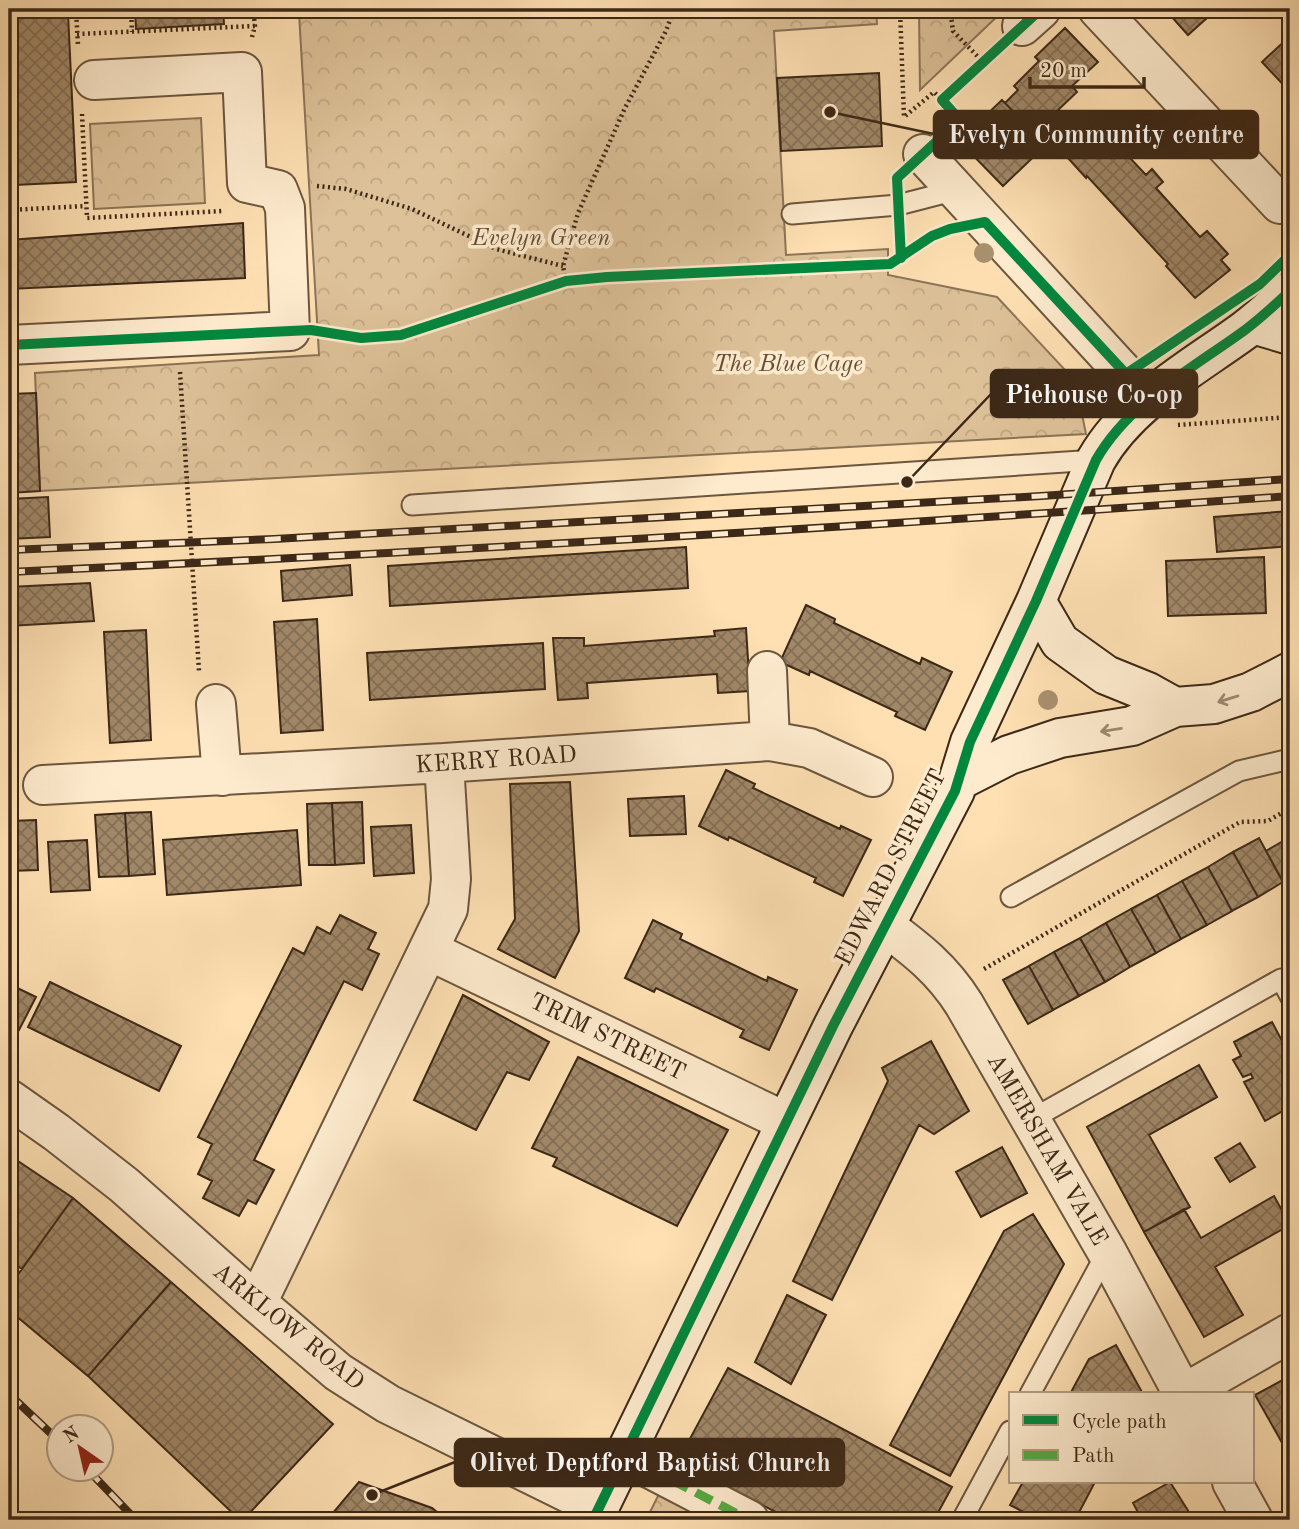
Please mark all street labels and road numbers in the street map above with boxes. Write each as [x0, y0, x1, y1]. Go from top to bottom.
street label: KERRY ROAD [415, 743, 578, 779]
street label: EDWARD STREET [832, 766, 952, 970]
street label: TRIM STREET [525, 990, 689, 1086]
street label: AMERSHAM VALE [982, 1050, 1111, 1250]
street label: ARKLOW ROAD [208, 1260, 368, 1396]

